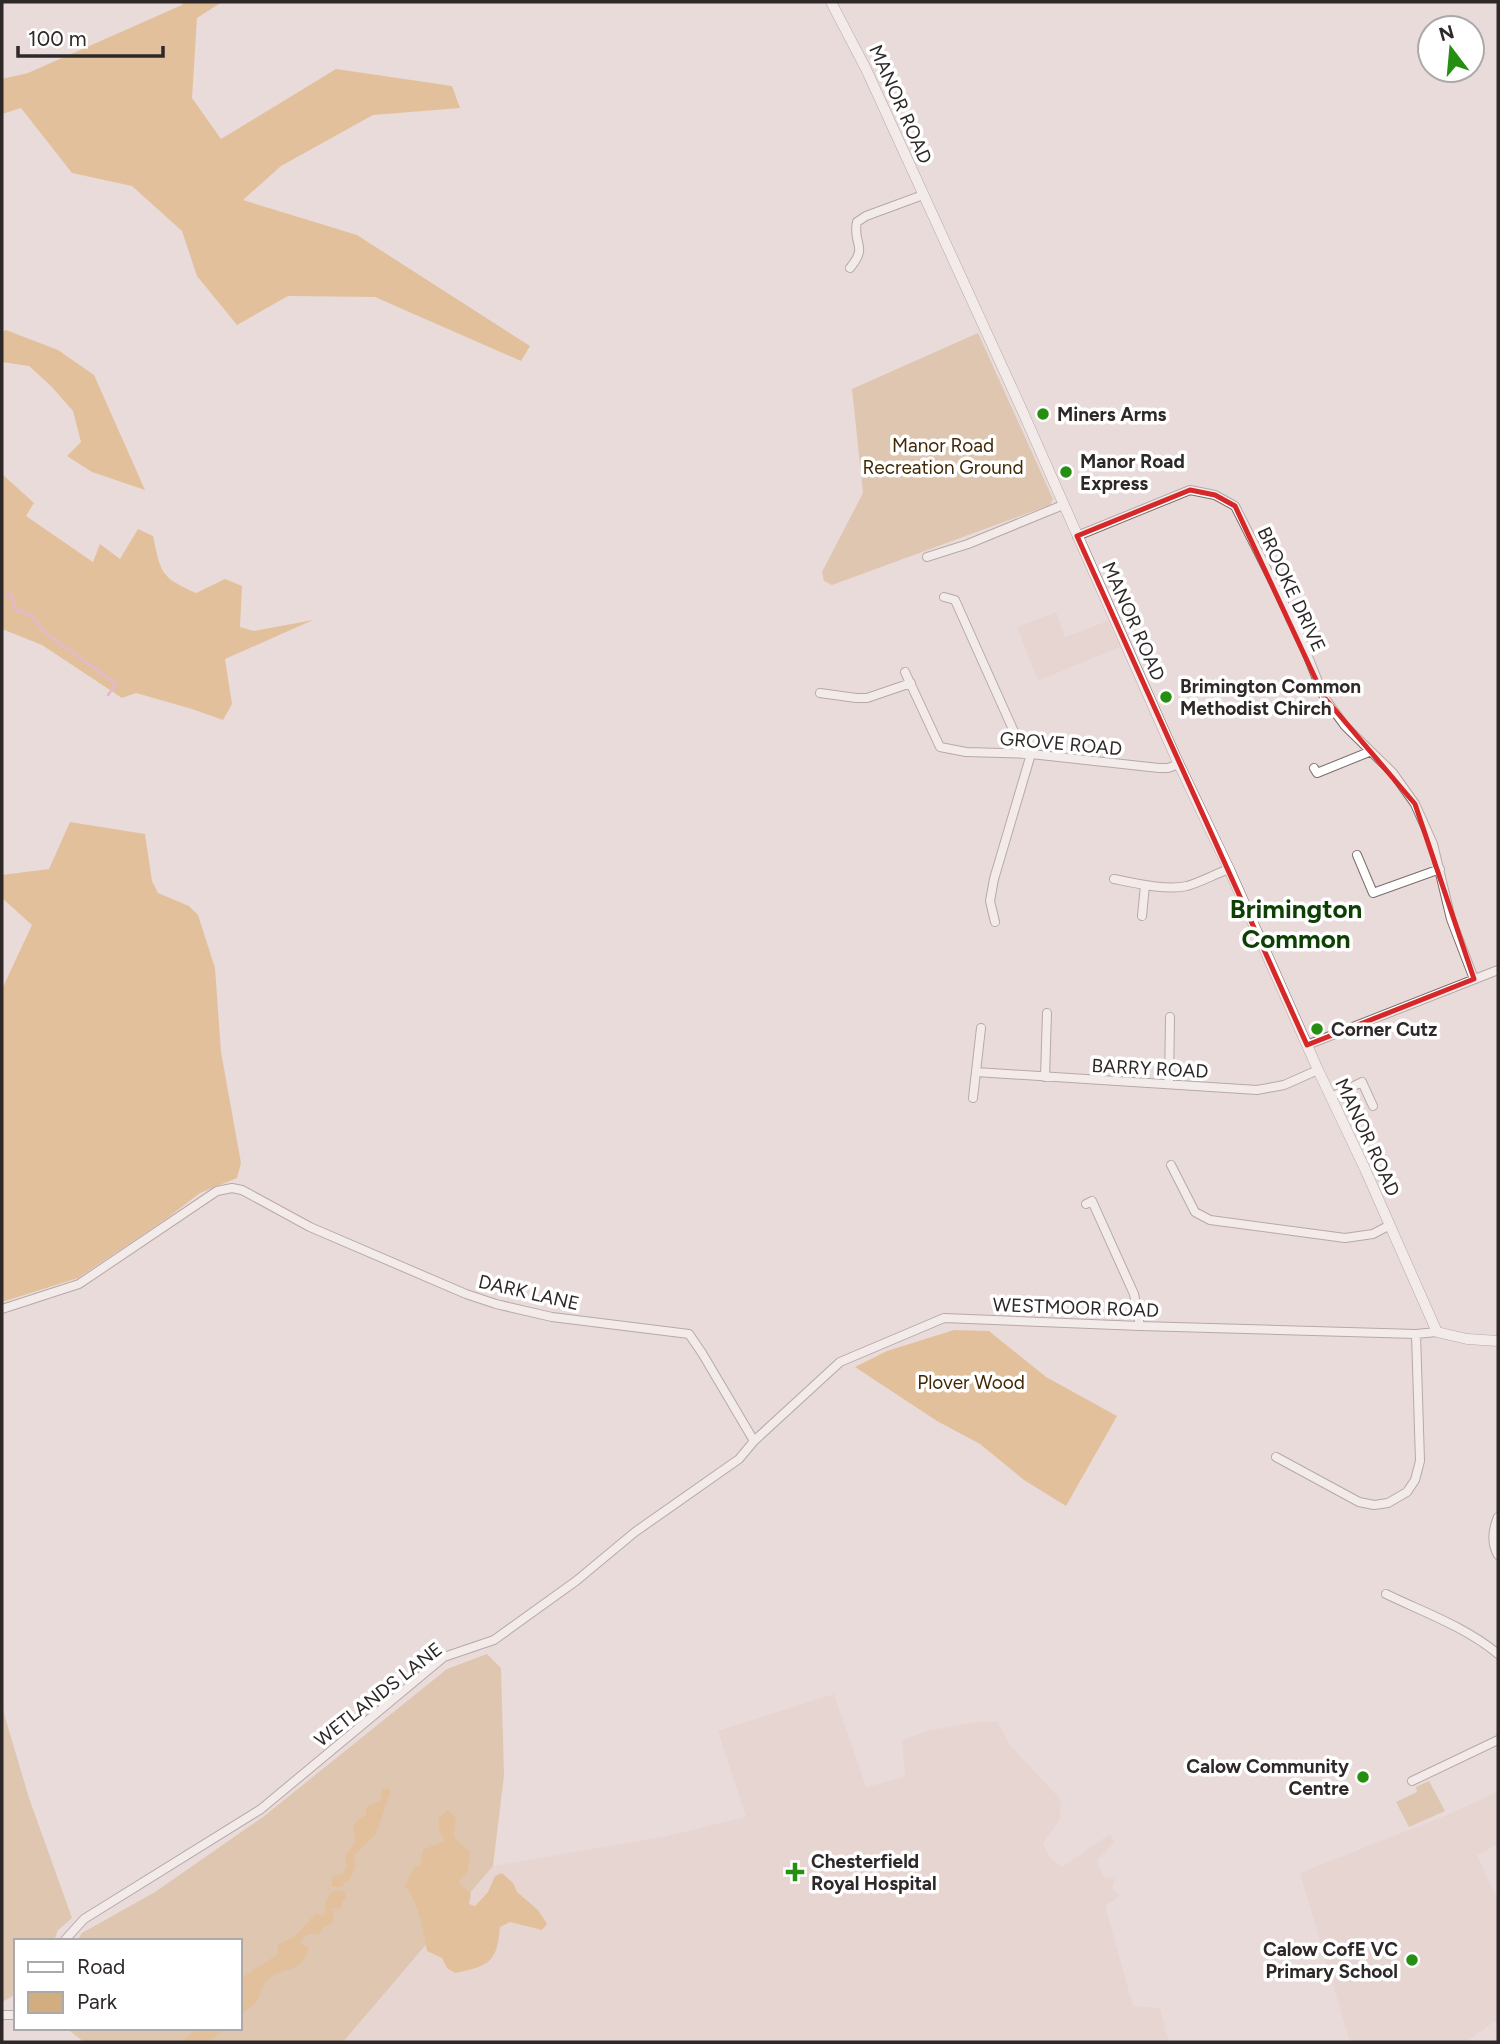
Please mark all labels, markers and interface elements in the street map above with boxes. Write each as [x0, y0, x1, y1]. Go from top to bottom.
scale bar [18, 14, 163, 58]
north arrow [1416, 14, 1486, 84]
text: N [1436, 20, 1457, 46]
text: 100 m [28, 26, 87, 51]
street label: MANOR ROAD [864, 41, 937, 167]
place label: Miners Arms [1057, 403, 1166, 426]
marker: Miners Arms [1035, 406, 1051, 422]
park label: Manor Road Recreation Ground [862, 434, 1024, 479]
place label: Manor Road Express [1080, 450, 1185, 495]
marker: Manor Road Express [1058, 464, 1074, 480]
street label: BROOKE DRIVE [1253, 523, 1331, 655]
street label: MANOR ROAD [1097, 558, 1170, 684]
place label: Brimington Common Methodist Chirch [1180, 675, 1361, 720]
marker: Brimington Common Methodist Chirch [1158, 689, 1174, 705]
street label: GROVE ROAD [999, 727, 1123, 760]
district label: Brimington Common [1230, 893, 1362, 955]
place label: Corner Cutz [1331, 1018, 1437, 1041]
marker: Corner Cutz [1309, 1021, 1325, 1037]
street label: BARRY ROAD [1091, 1054, 1209, 1083]
street label: MANOR ROAD [1330, 1075, 1405, 1200]
street label: DARK LANE [476, 1270, 582, 1315]
street label: WESTMOOR ROAD [992, 1293, 1160, 1322]
park label: Plover Wood [917, 1371, 1025, 1394]
street label: WETLANDS LANE [310, 1637, 447, 1751]
place label: Calow Community Centre [1186, 1755, 1349, 1800]
marker: Calow Community Centre [1355, 1769, 1371, 1785]
place label: Chesterfield Royal Hospital [811, 1850, 937, 1895]
marker: Chesterfield Royal Hospital [785, 1862, 805, 1882]
place label: Calow CofE VC Primary School [1263, 1938, 1398, 1983]
legend [14, 1939, 242, 2030]
marker: Calow CofE VC Primary School [1404, 1952, 1420, 1968]
text: Road [77, 1954, 125, 1979]
text: Park [77, 1989, 118, 2014]

